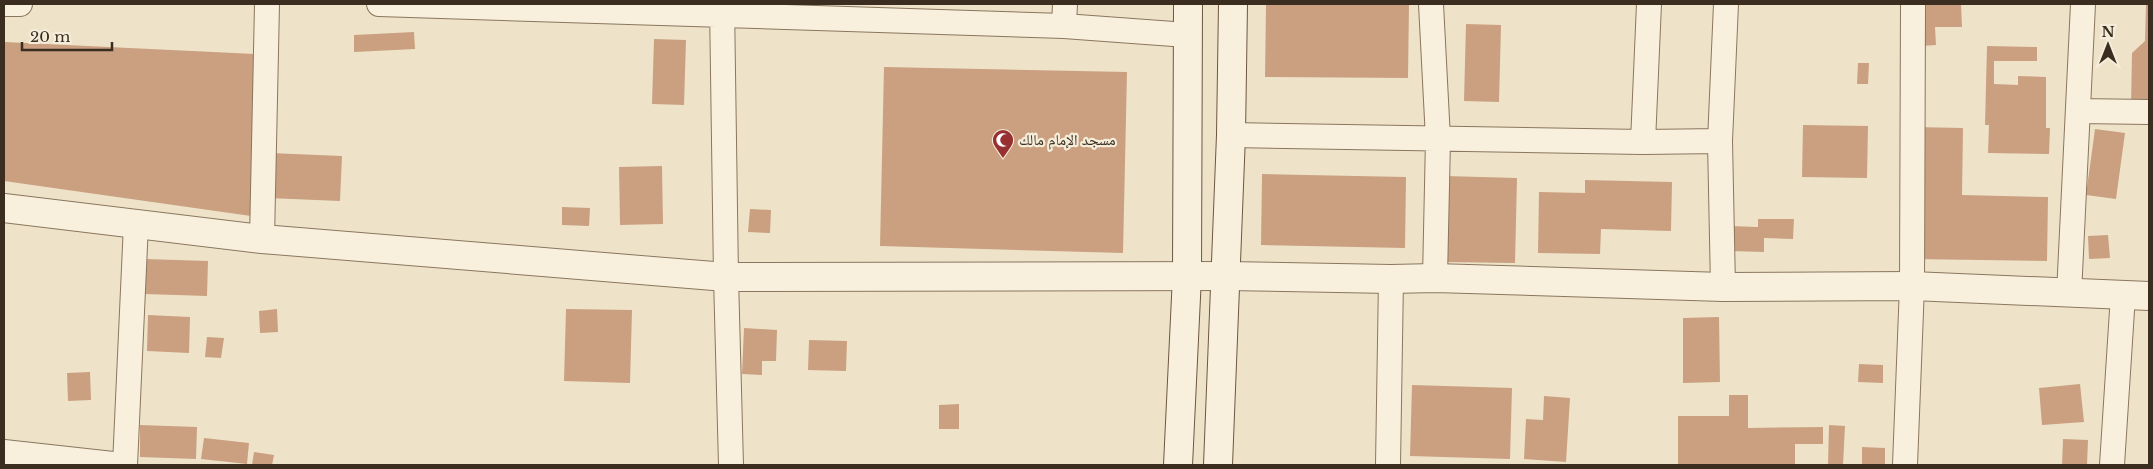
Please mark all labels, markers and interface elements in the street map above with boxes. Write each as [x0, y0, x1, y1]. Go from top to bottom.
scale bar [22, 20, 112, 52]
north arrow [2083, 20, 2133, 70]
text: N [2101, 23, 2115, 41]
text: 20 m [30, 27, 70, 46]
mosque icon: مسجد الإمام مالك [991, 128, 1015, 159]
place label: مسجد الإمام مالك [1019, 130, 1116, 150]

